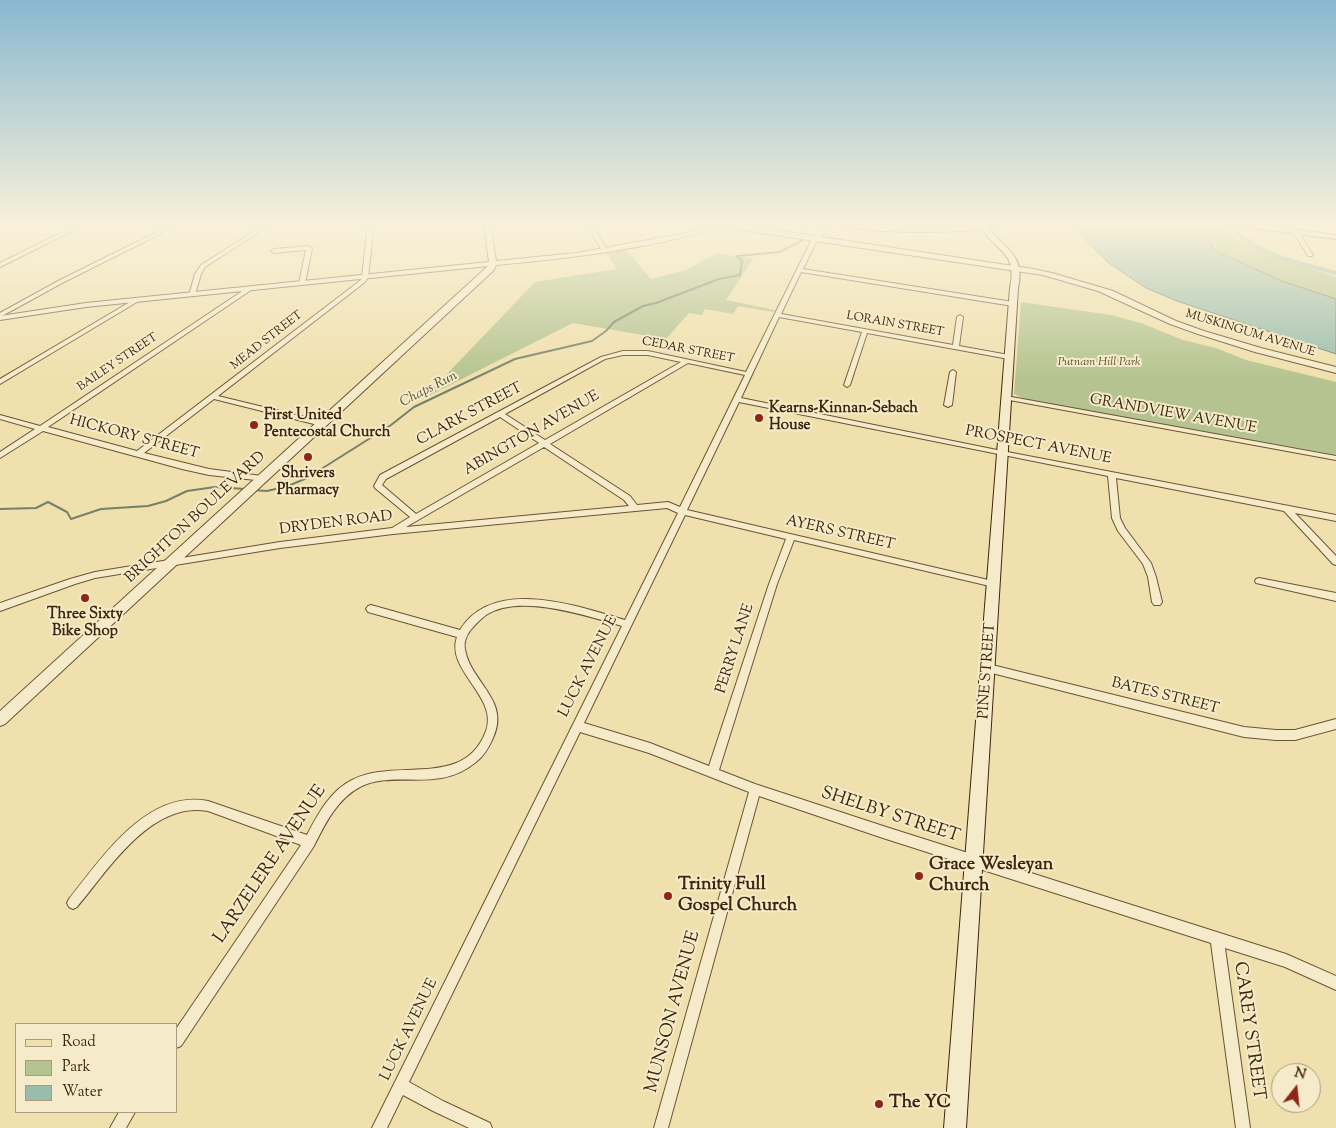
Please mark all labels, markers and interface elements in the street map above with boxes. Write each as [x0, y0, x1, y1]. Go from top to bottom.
street label: MUSKINGUM AVENUE [1183, 307, 1317, 361]
street label: MEAD STREET [228, 308, 306, 374]
street label: LORAIN STREET [845, 309, 945, 341]
street label: BAILEY STREET [75, 331, 161, 395]
street label: CEDAR STREET [641, 335, 735, 367]
park label: Putnam Hill Park [1058, 356, 1140, 370]
water label: Chaps Run [398, 368, 460, 412]
street label: CLARK STREET [414, 380, 526, 450]
street label: ABINGTON AVENUE [461, 388, 603, 480]
street label: GRANDVIEW AVENUE [1088, 391, 1258, 439]
place label: Kearns-Kinnan-Sebach House [769, 400, 918, 435]
place label: First United Pentecostal Church [264, 407, 390, 442]
street label: HICKORY STREET [67, 412, 201, 464]
marker: Kearns-Kinnan-Sebach House [753, 412, 765, 424]
marker: First United Pentecostal Church [248, 419, 260, 431]
street label: PROSPECT AVENUE [963, 423, 1113, 469]
street label: BRIGHTON BOULEVARD [122, 448, 270, 588]
marker: Shrivers Pharmacy [302, 451, 314, 463]
place label: Shrivers Pharmacy [277, 465, 339, 500]
street label: DRYDEN ROAD [278, 508, 394, 540]
street label: AYERS STREET [784, 513, 896, 555]
marker: Three Sixty Bike Shop [79, 592, 91, 604]
street label: PERRY LANE [713, 602, 759, 696]
place label: Three Sixty Bike Shop [47, 606, 123, 641]
street label: LUCK AVENUE [556, 613, 622, 721]
street label: PINE STREET [976, 622, 1000, 720]
street label: BATES STREET [1109, 675, 1221, 719]
street label: LARZELERE AVENUE [210, 782, 332, 948]
street label: SHELBY STREET [818, 783, 962, 849]
place label: Grace Wesleyan Church [929, 855, 1053, 898]
marker: Grace Wesleyan Church [913, 870, 925, 882]
place label: Trinity Full Gospel Church [678, 875, 797, 918]
marker: Trinity Full Gospel Church [662, 890, 674, 902]
street label: MUNSON AVENUE [642, 929, 706, 1095]
street label: CAREY STREET [1228, 960, 1268, 1102]
street label: LUCK AVENUE [377, 976, 443, 1084]
legend [15, 1023, 178, 1113]
text: Road [62, 1032, 96, 1053]
text: Park [62, 1057, 91, 1078]
north arrow [1271, 1063, 1321, 1113]
text: N [1292, 1063, 1308, 1086]
text: Water [62, 1082, 102, 1103]
place label: The YC [889, 1093, 951, 1115]
marker: The YC [873, 1098, 885, 1110]

